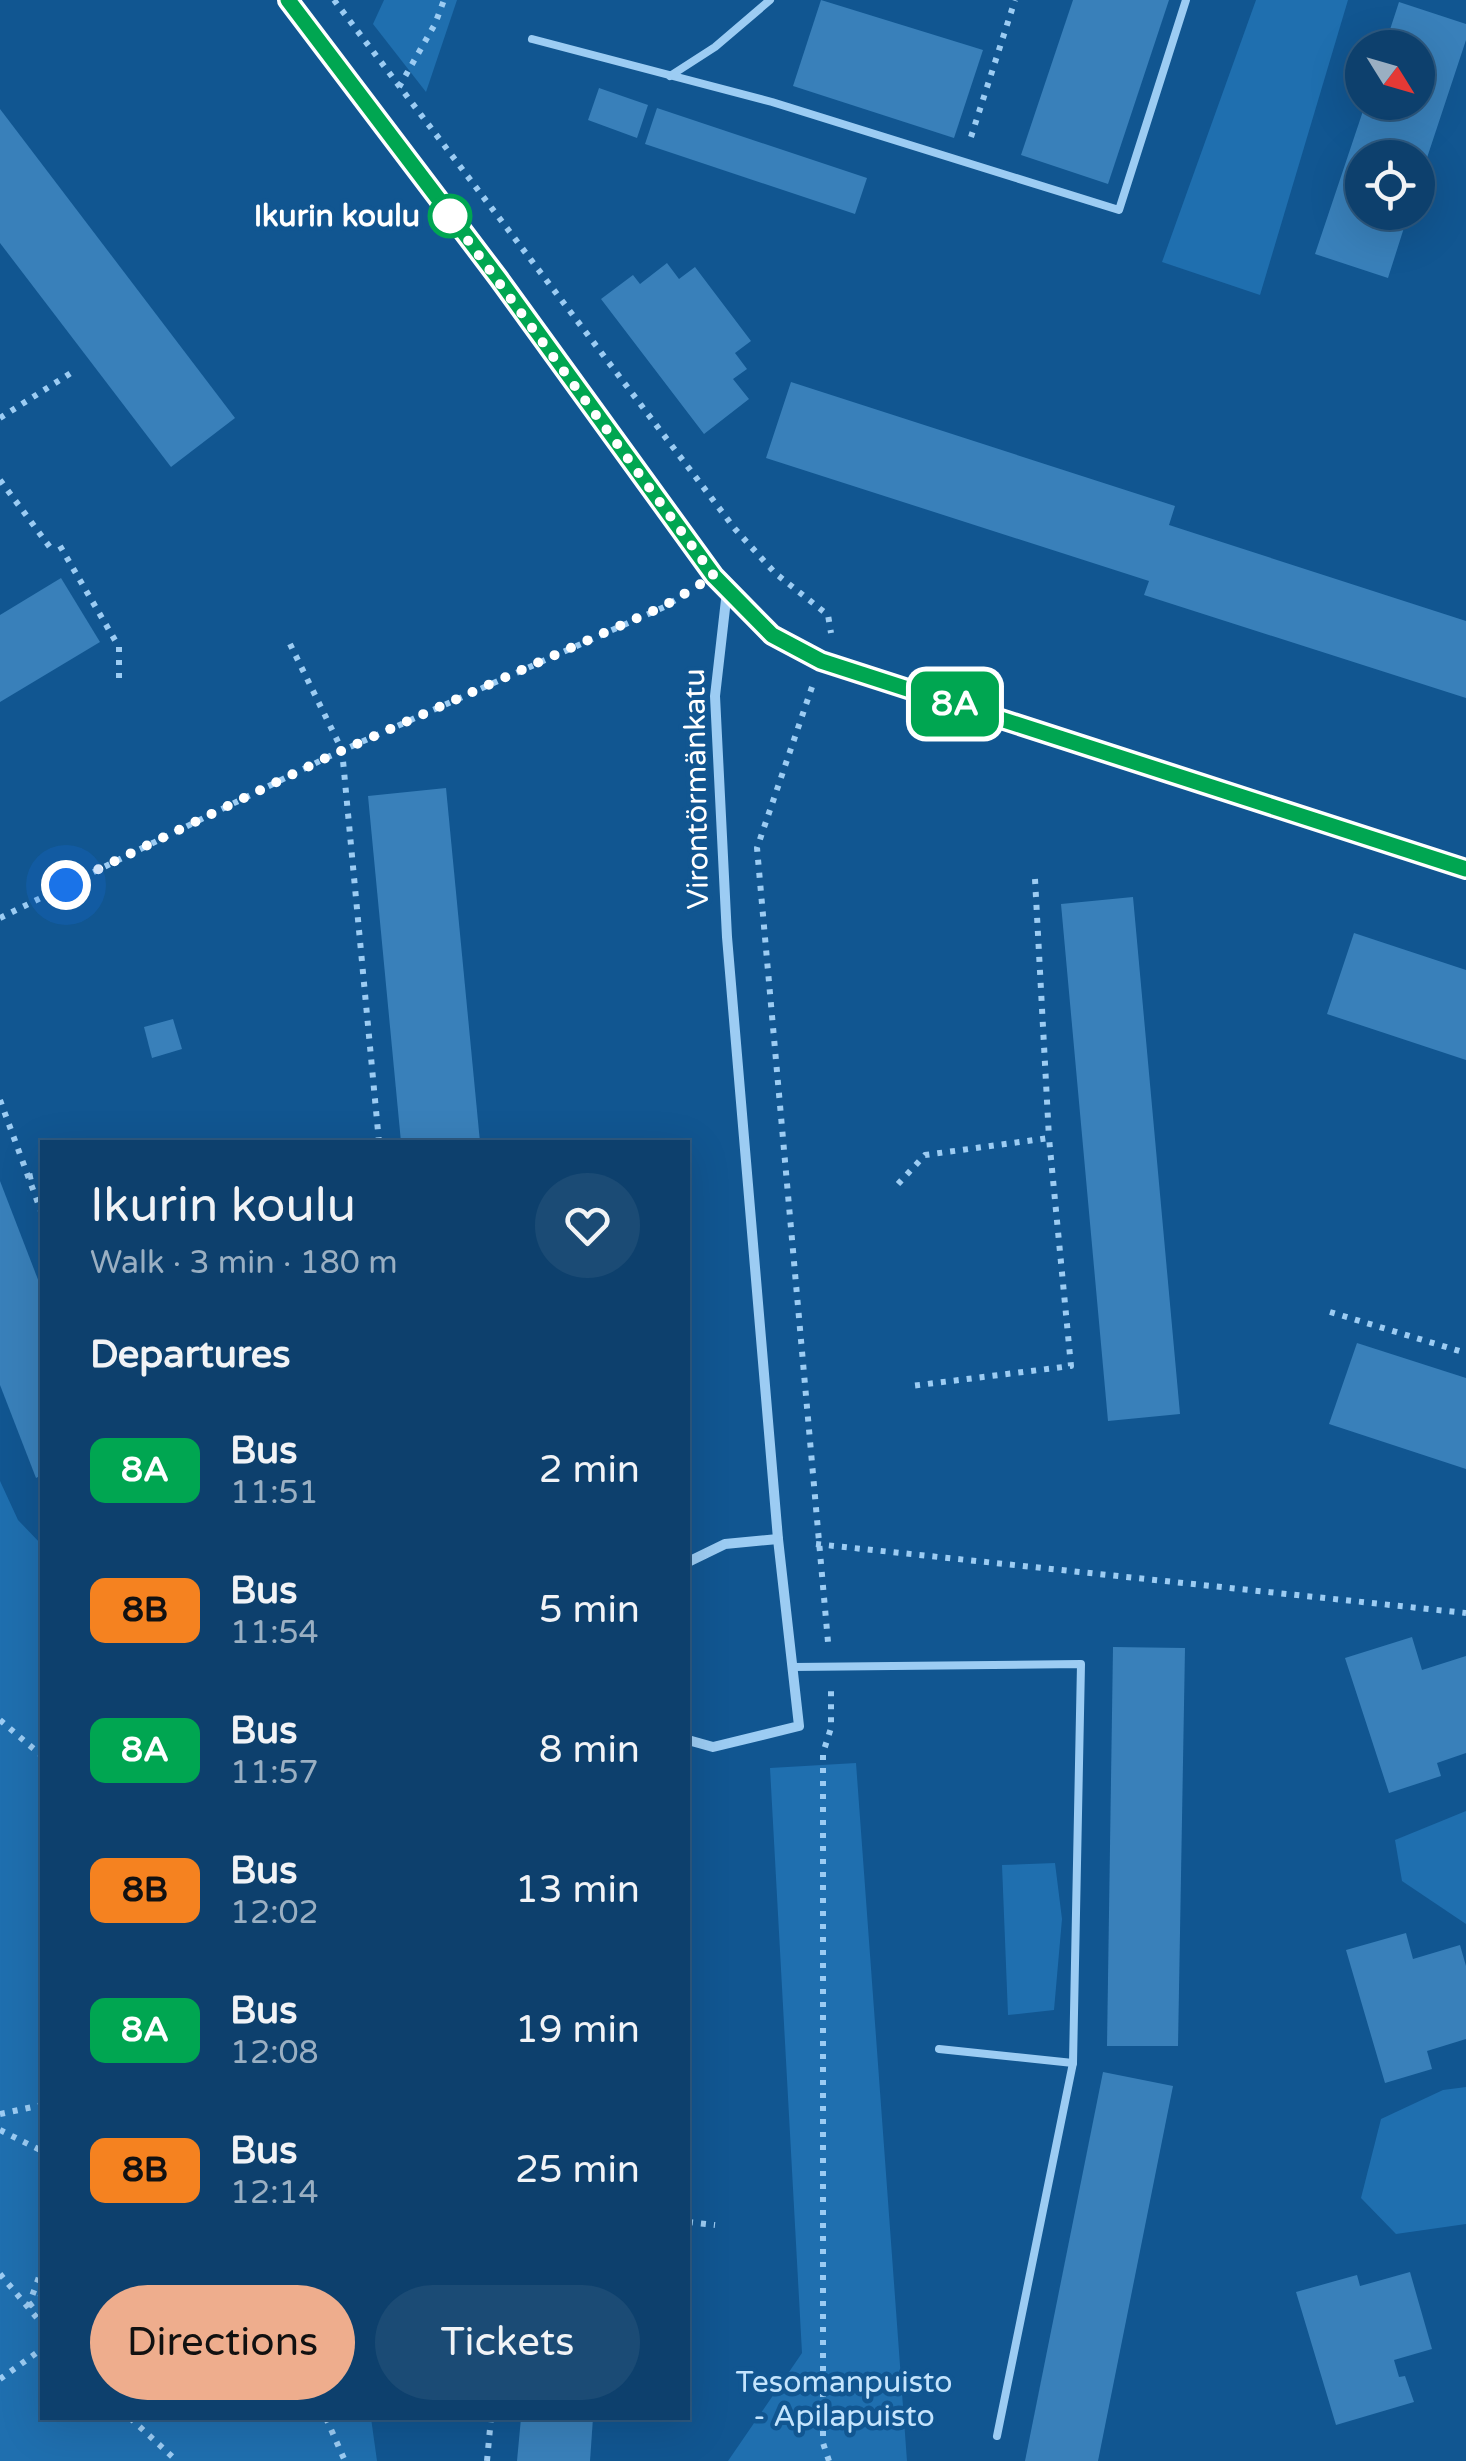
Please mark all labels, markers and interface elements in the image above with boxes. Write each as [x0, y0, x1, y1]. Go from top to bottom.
north arrow [1345, 30, 1435, 120]
map controls [1345, 30, 1435, 230]
button: locate [1345, 140, 1435, 230]
marker: Ikurin koulu [429, 195, 471, 237]
place label: Ikurin koulu [254, 198, 420, 235]
street label: Virontörmänkatu [676, 668, 717, 910]
line badge: 8A [910, 672, 1000, 736]
text: 8A [931, 683, 979, 725]
your location [41, 860, 91, 910]
button: heart [535, 1173, 640, 1278]
text: Ikurin koulu [90, 1177, 356, 1235]
text: Walk · 3 min · 180 m [90, 1244, 398, 1282]
text: Departures [90, 1332, 291, 1378]
text: Bus [230, 1428, 297, 1474]
text: 2 min [539, 1447, 640, 1493]
text: 8A [121, 1449, 169, 1491]
text: 11:51 [230, 1474, 319, 1512]
text: Bus [230, 1568, 297, 1614]
text: 5 min [539, 1587, 640, 1633]
text: 8B [122, 1589, 168, 1631]
text: 11:54 [230, 1614, 319, 1652]
text: Bus [230, 1708, 297, 1754]
text: 8 min [539, 1727, 640, 1773]
text: 8A [121, 1729, 169, 1771]
text: 11:57 [230, 1754, 319, 1792]
text: Bus [230, 1848, 297, 1894]
text: 13 min [515, 1867, 640, 1913]
text: 8B [122, 1869, 168, 1911]
text: 12:02 [230, 1894, 319, 1932]
text: Bus [230, 1988, 297, 2034]
text: 19 min [515, 2007, 640, 2053]
text: 8A [121, 2009, 169, 2051]
text: 12:08 [230, 2034, 319, 2072]
text: Bus [230, 2128, 297, 2174]
text: 25 min [515, 2147, 640, 2193]
text: 8B [122, 2149, 168, 2191]
text: 12:14 [230, 2174, 319, 2212]
button: Directions [90, 2285, 355, 2400]
button: Tickets [375, 2285, 640, 2400]
park label: Tesomanpuisto - Apilapuisto [735, 2364, 953, 2435]

